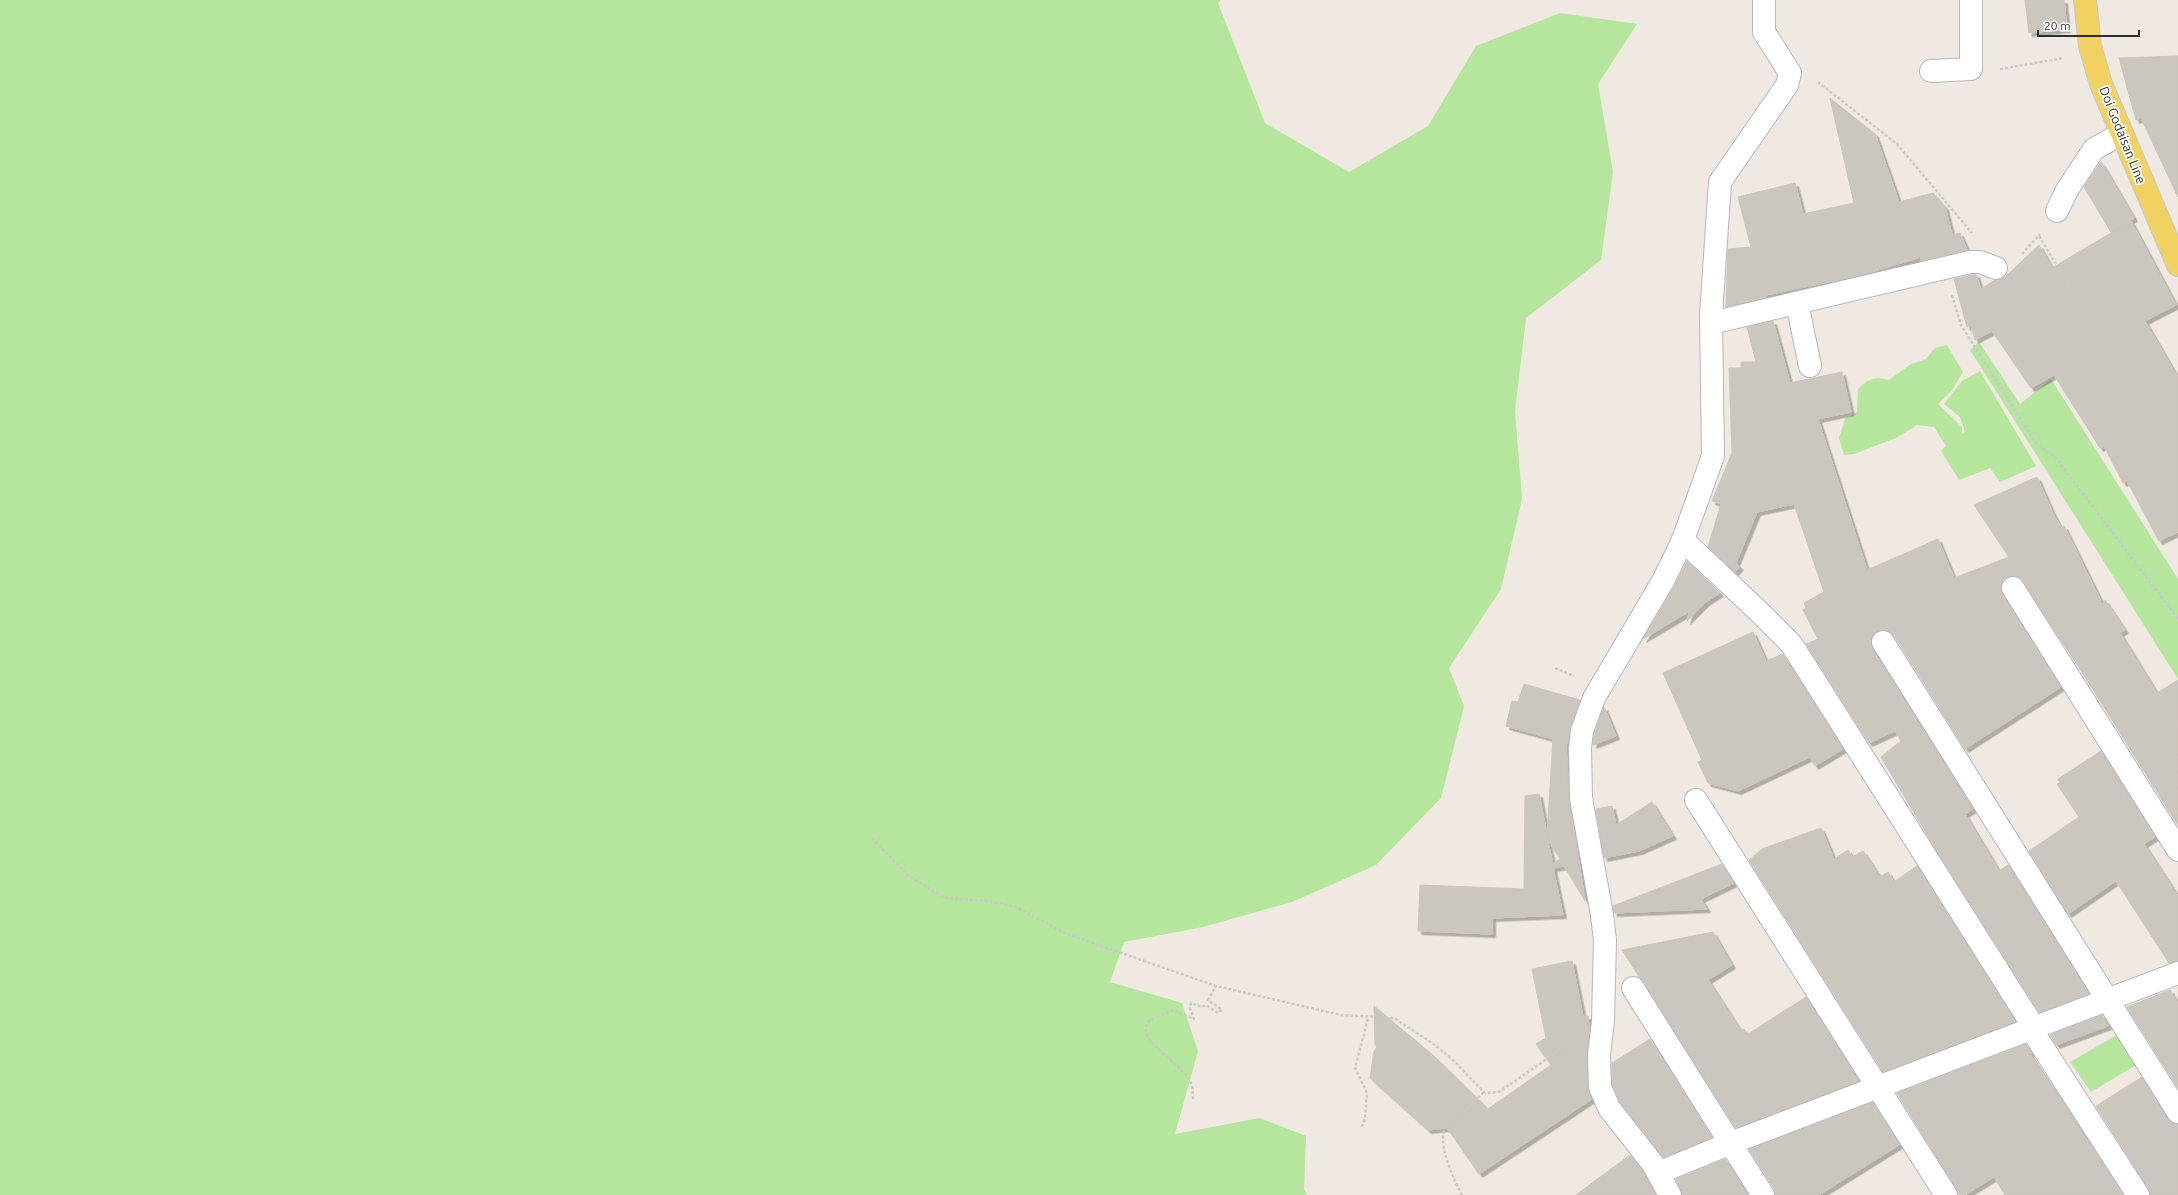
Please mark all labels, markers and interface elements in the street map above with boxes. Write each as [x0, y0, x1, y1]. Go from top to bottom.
scale bar [2038, 12, 2139, 38]
text: 20 m [2044, 19, 2071, 32]
street label: Doi Godaisan Line [2097, 84, 2149, 186]

